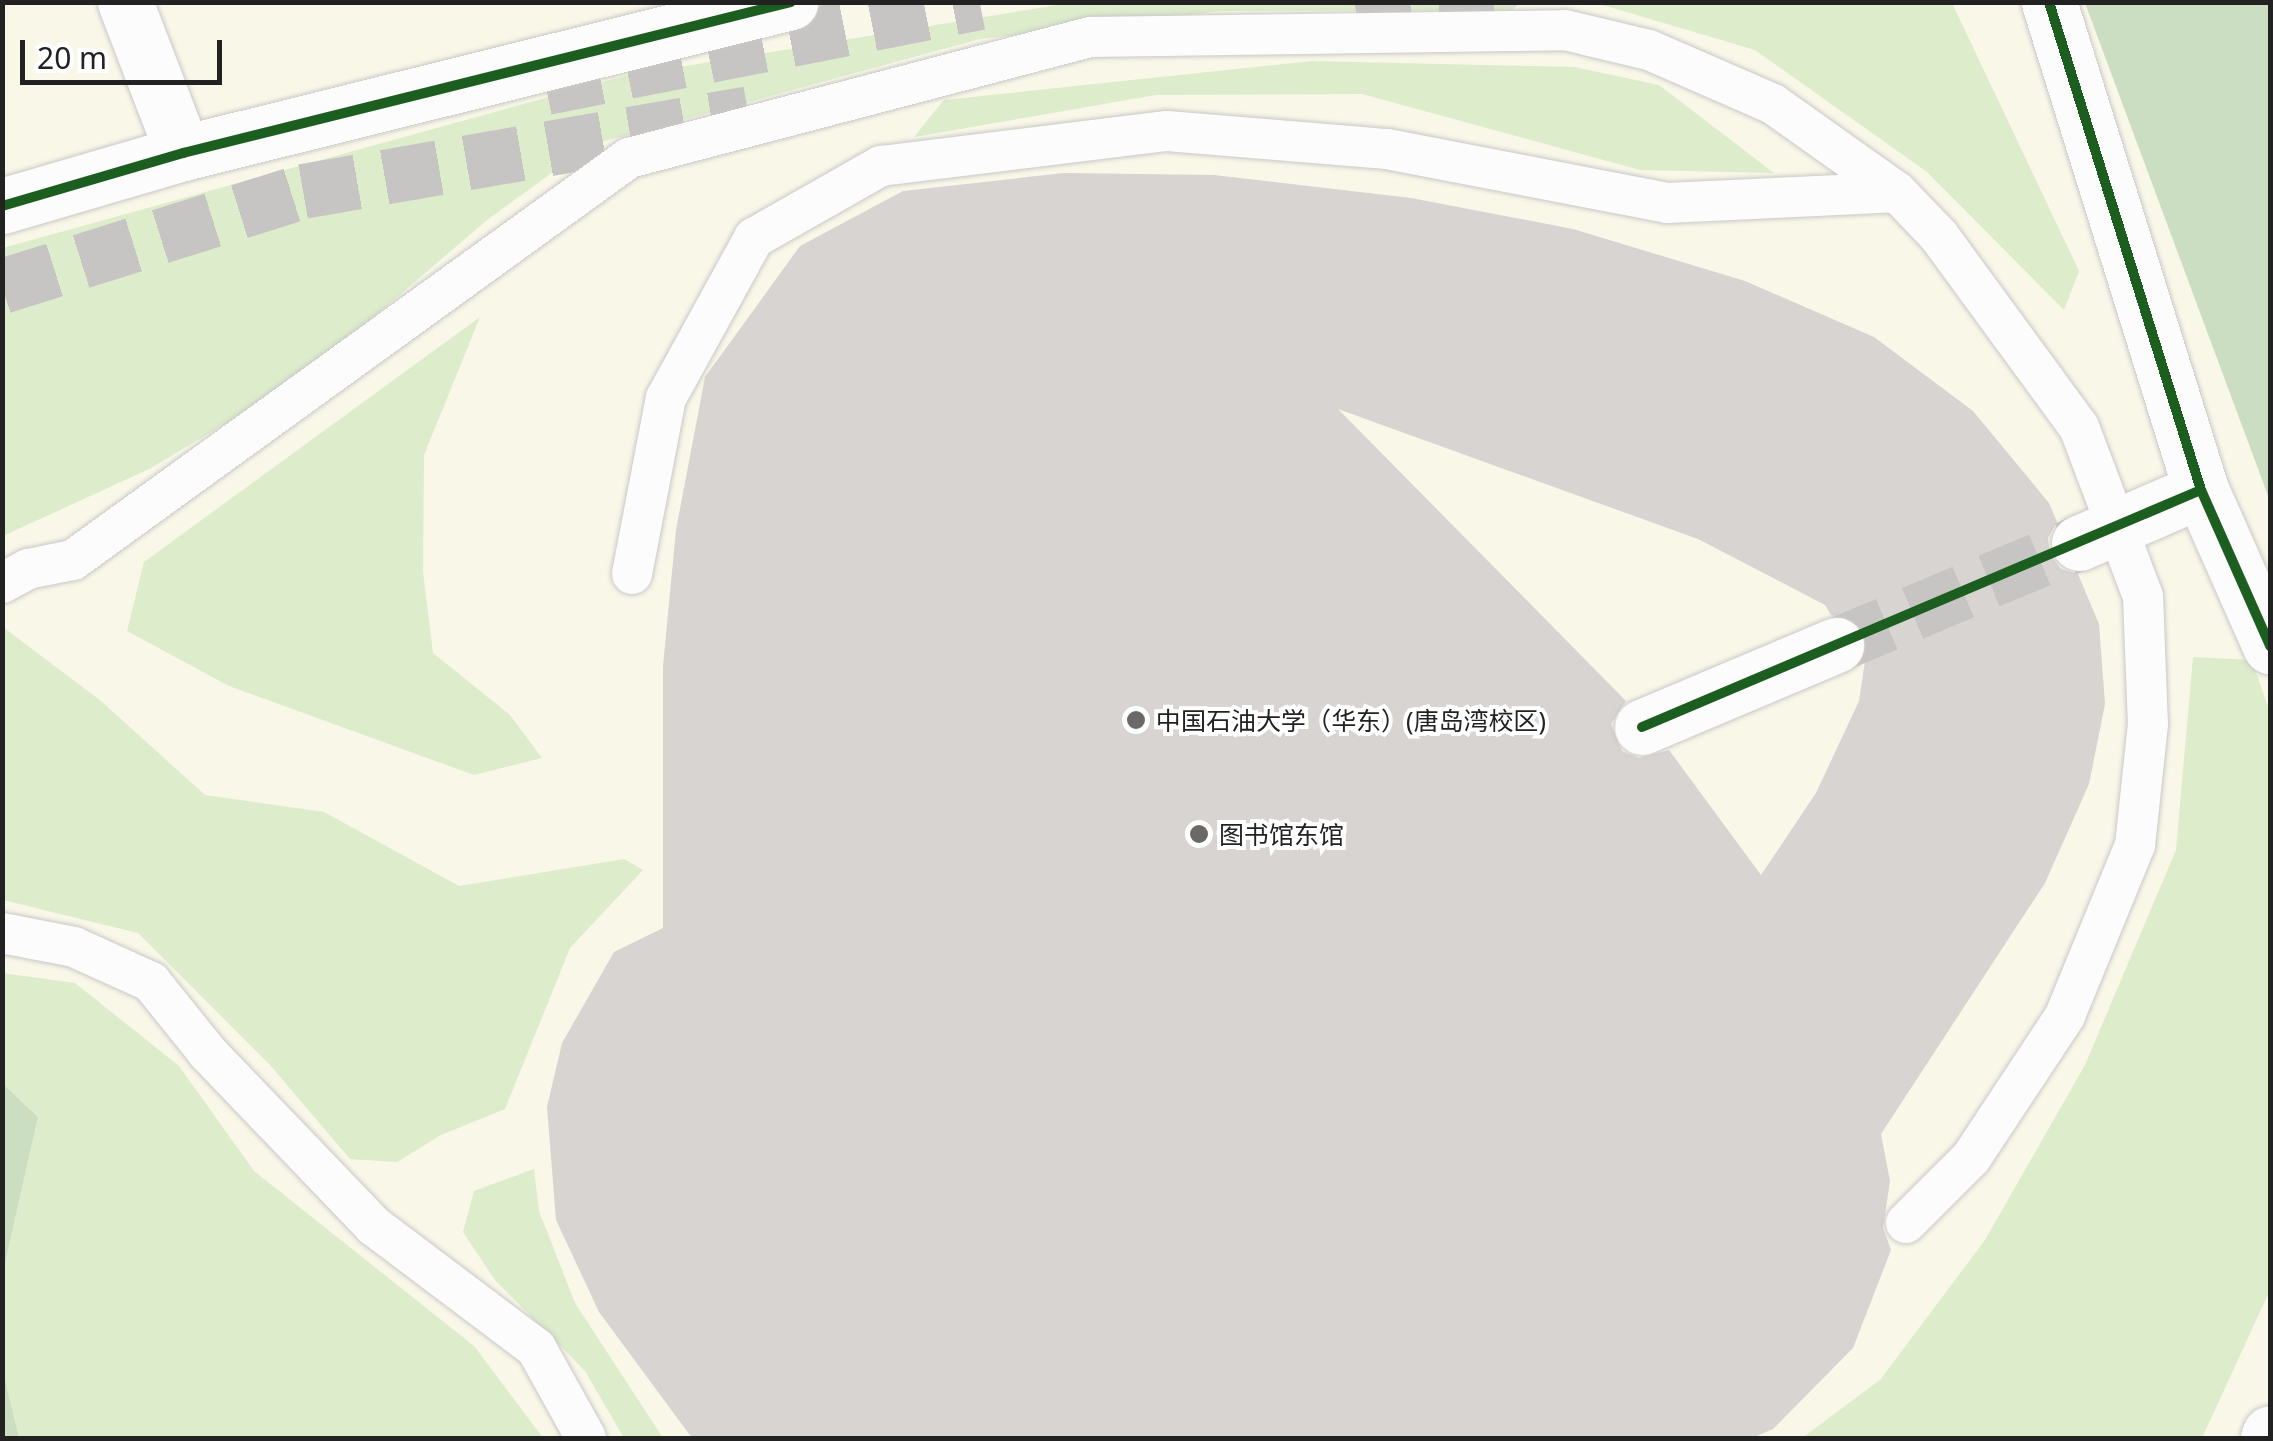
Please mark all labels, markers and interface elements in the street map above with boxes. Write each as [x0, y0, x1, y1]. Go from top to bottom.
scale bar [25, 20, 228, 82]
text: 20 m [37, 37, 107, 78]
place label: 中国石油大学（华东）(唐岛湾校区) [1156, 705, 1546, 735]
marker: 中国石油大学（华东）(唐岛湾校区) [1125, 709, 1147, 731]
place label: 图书馆东馆 [1219, 819, 1344, 849]
marker: 图书馆东馆 [1188, 823, 1210, 845]

